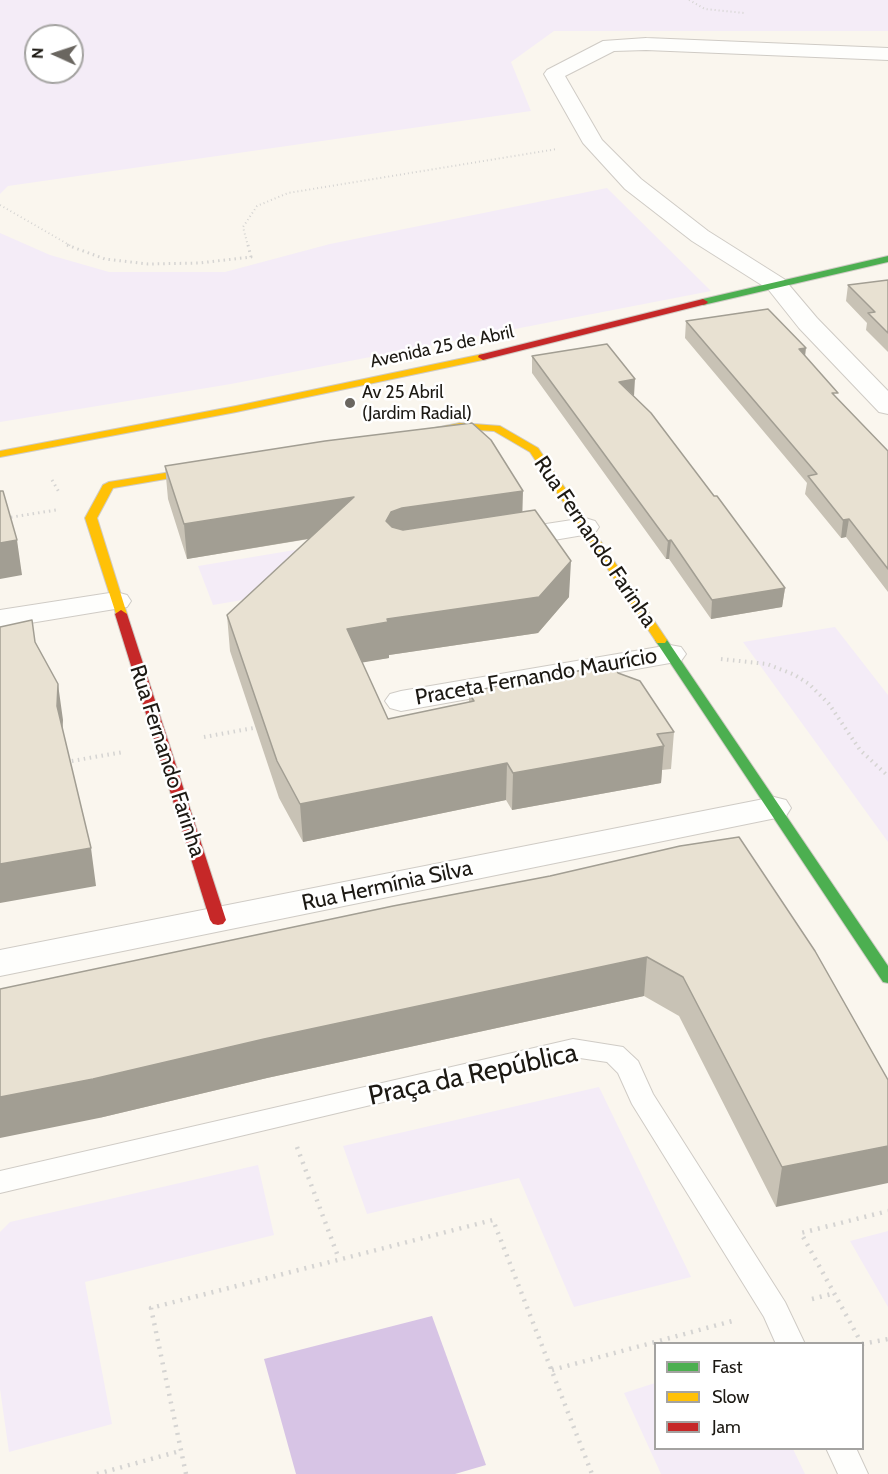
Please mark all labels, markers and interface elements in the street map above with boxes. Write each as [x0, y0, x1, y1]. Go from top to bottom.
north arrow [24, 24, 84, 84]
text: N [28, 47, 47, 59]
street label: Avenida 25 de Abril [368, 321, 516, 373]
place label: Av 25 Abril (Jardim Radial) [362, 382, 472, 424]
marker: Av 25 Abril (Jardim Radial) [343, 396, 357, 410]
street label: Rua Fernando Farinha [528, 452, 662, 632]
street label: Praceta Fernando Maurício [413, 643, 659, 711]
street label: Rua Fernando Farinha [123, 662, 211, 860]
street label: Rua Hermínia Silva [299, 855, 475, 917]
street label: Praça da República [365, 1037, 581, 1113]
legend [654, 1342, 864, 1450]
text: Fast [712, 1356, 743, 1378]
text: Slow [712, 1386, 749, 1408]
text: Jam [712, 1416, 741, 1438]

